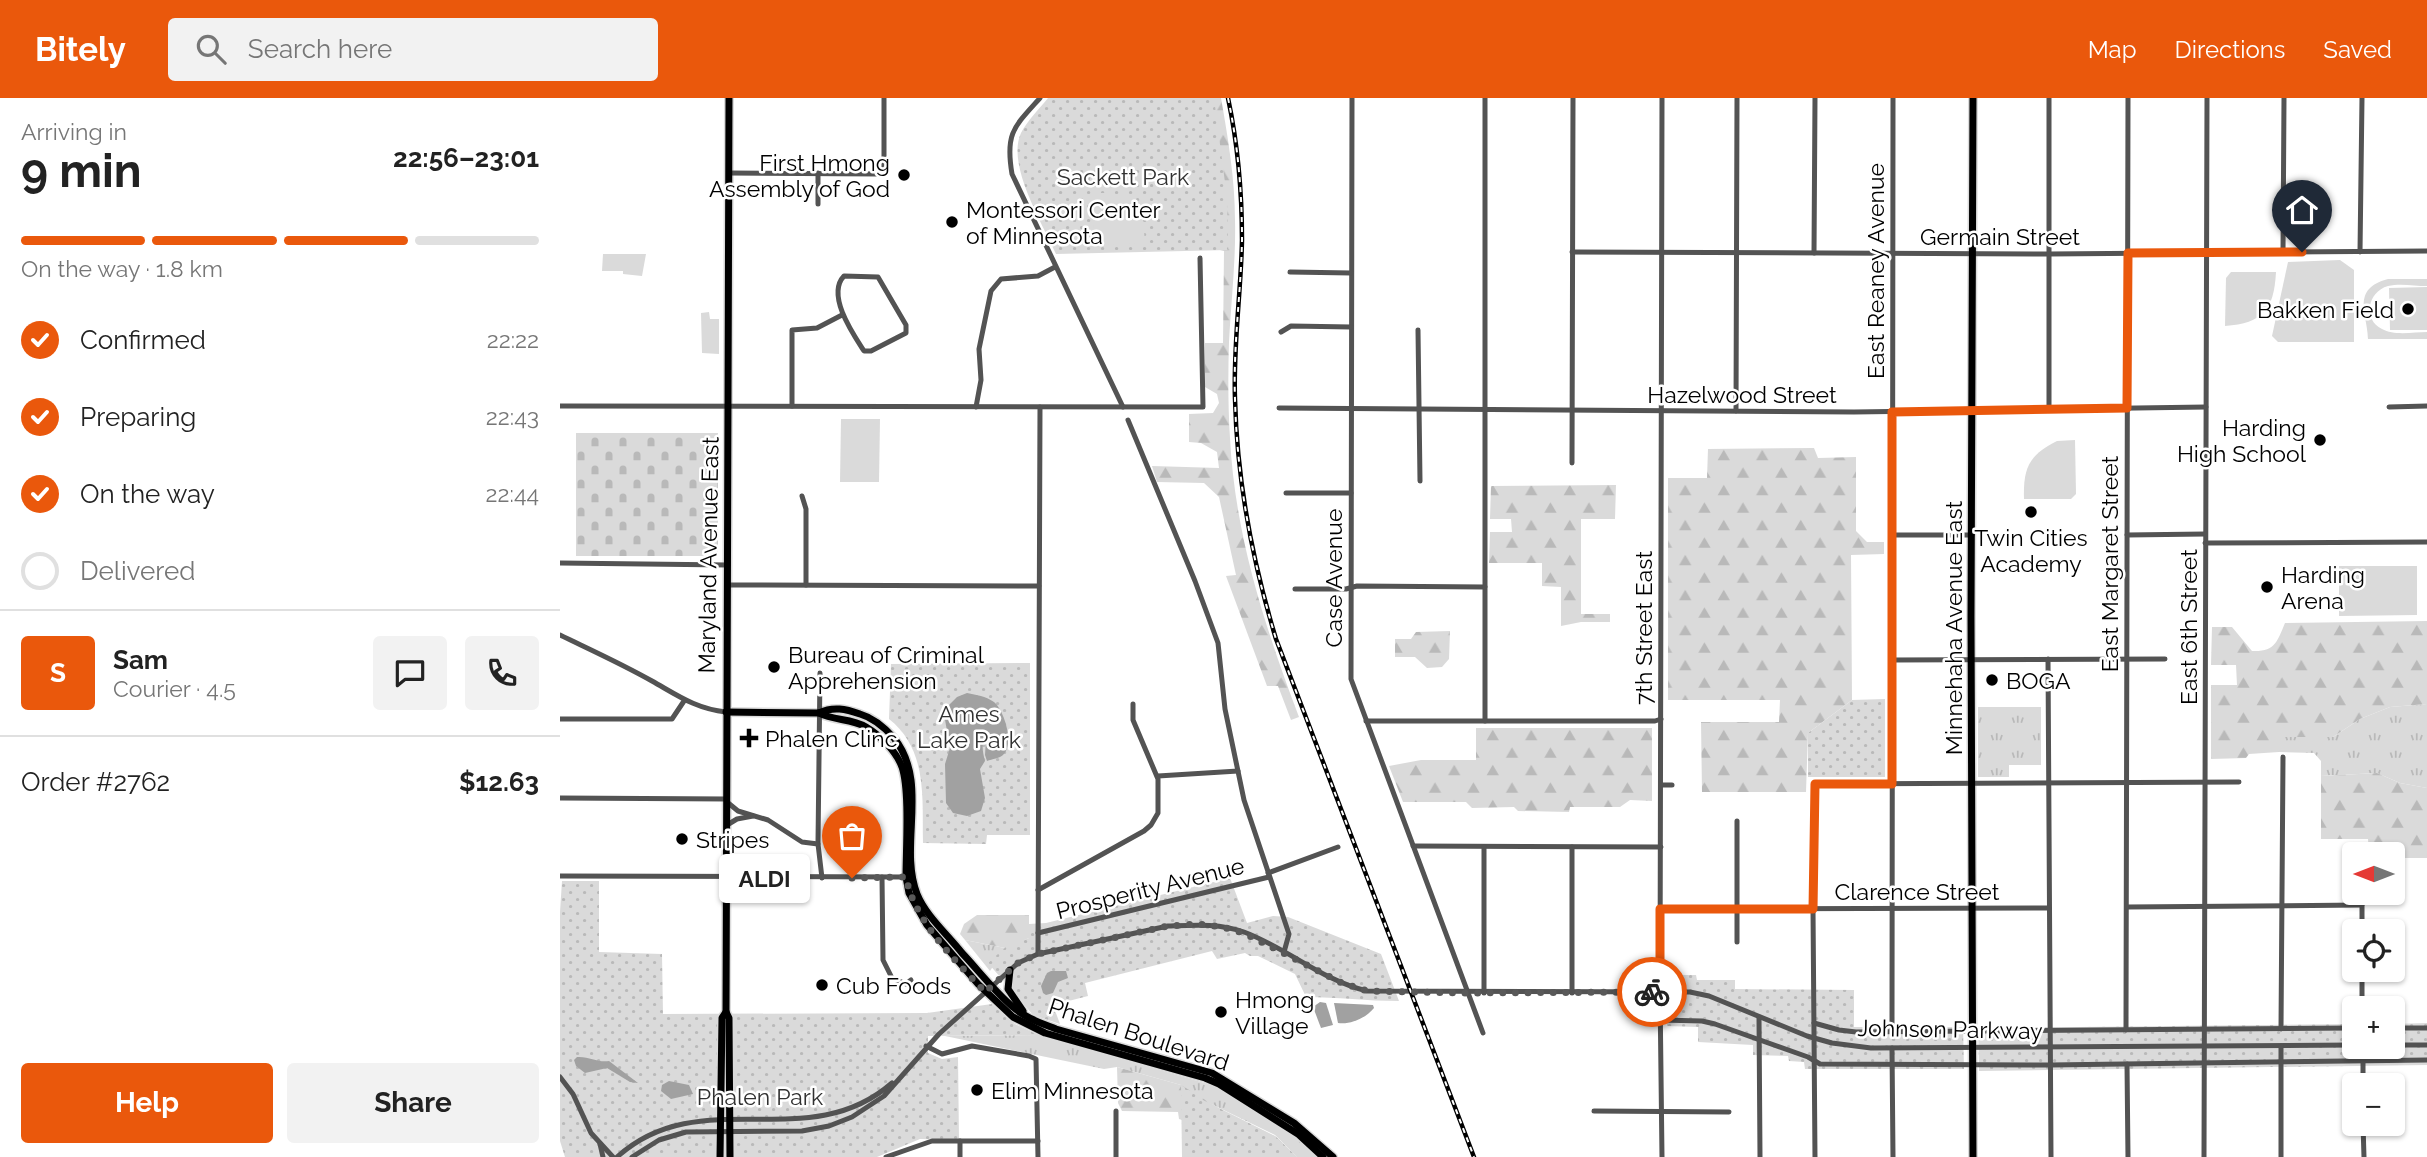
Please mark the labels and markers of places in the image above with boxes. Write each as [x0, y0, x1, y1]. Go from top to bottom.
place label: First Hmong Assembly of God [709, 149, 890, 202]
marker: First Hmong Assembly of God [896, 167, 912, 183]
pin [2272, 180, 2332, 252]
place label: Montessori Center of Minnesota [966, 196, 1160, 249]
marker: Montessori Center of Minnesota [944, 214, 960, 230]
place label: Bakken Field [2257, 296, 2394, 323]
marker: Bakken Field [2400, 301, 2416, 317]
place label: Harding High School [2177, 414, 2307, 467]
marker: Harding High School [2312, 432, 2328, 448]
marker: Twin Cities Academy [2023, 504, 2039, 520]
place label: Twin Cities Academy [1974, 524, 2088, 577]
place label: Harding Arena [2281, 561, 2365, 614]
marker: Harding Arena [2259, 579, 2275, 595]
place label: Bureau of Criminal Apprehension [788, 641, 985, 694]
marker: Bureau of Criminal Apprehension [766, 659, 782, 675]
place label: BOGA [2006, 667, 2071, 694]
marker: BOGA [1984, 672, 2000, 688]
place label: Phalen Clinc [765, 725, 897, 752]
marker: Phalen Clinc [739, 728, 759, 748]
pin [822, 806, 882, 878]
place label: Stripes [696, 826, 769, 853]
marker: Stripes [674, 831, 690, 847]
callout: ALDI [719, 854, 810, 902]
place label: Cub Foods [836, 972, 951, 999]
marker: Cub Foods [814, 977, 830, 993]
place label: Hmong Village [1235, 986, 1314, 1039]
marker: Hmong Village [1213, 1004, 1229, 1020]
place label: Elim Minnesota [991, 1077, 1154, 1104]
marker: Elim Minnesota [969, 1082, 985, 1098]

